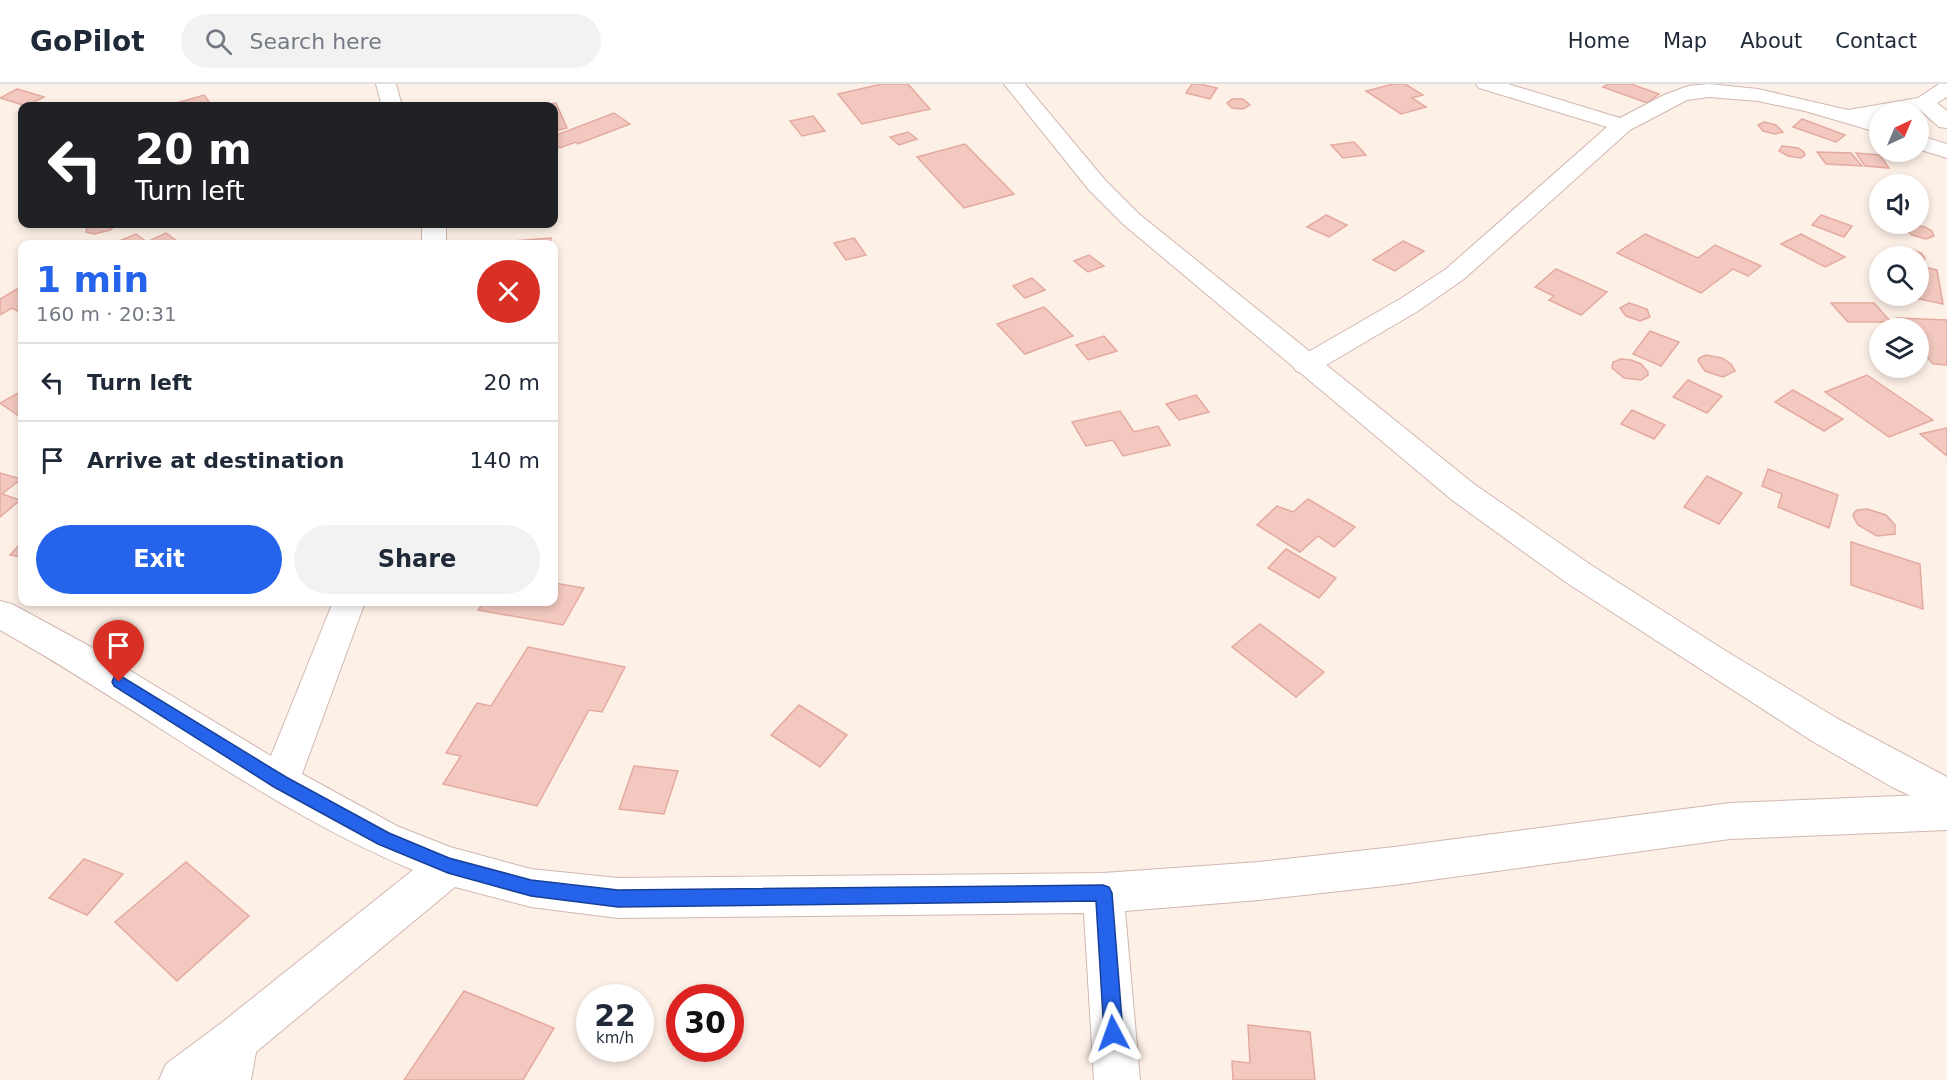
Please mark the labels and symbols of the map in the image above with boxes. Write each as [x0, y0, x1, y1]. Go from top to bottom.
north arrow [1869, 102, 1929, 162]
pin [93, 620, 144, 682]
speed limit sign: 30 [666, 984, 744, 1062]
position arrow [1081, 1001, 1145, 1065]

